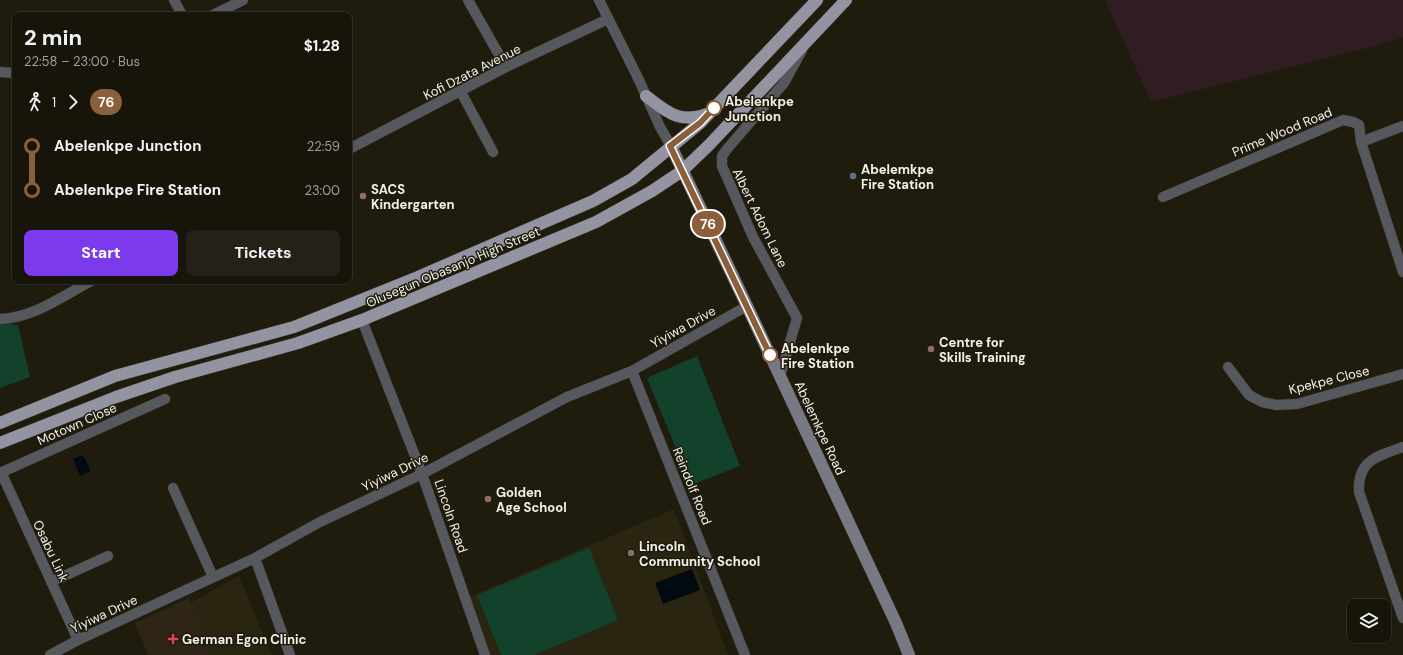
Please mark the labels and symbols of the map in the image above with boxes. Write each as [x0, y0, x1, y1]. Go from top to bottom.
street label: Kofi Dzata Avenue [420, 40, 524, 104]
place label: Abelenkpe Junction [725, 93, 794, 125]
marker: Abelenkpe Junction [706, 100, 722, 116]
street label: Prime Wood Road [1229, 103, 1335, 161]
place label: Abelemkpe Fire Station [861, 161, 934, 193]
street label: Albert Adom Lane [729, 166, 791, 270]
marker: Abelemkpe Fire Station [848, 171, 858, 181]
place label: SACS Kindergarten [371, 181, 455, 213]
marker: SACS Kindergarten [358, 191, 368, 201]
line badge: 76 [690, 211, 726, 237]
street label: Olusegun Obasanjo High Street [363, 223, 543, 311]
street label: Yiyiwa Drive [647, 302, 719, 352]
place label: Centre for Skills Training [939, 334, 1026, 366]
place label: Abelenkpe Fire Station [781, 340, 854, 372]
marker: Centre for Skills Training [926, 344, 936, 354]
marker: Abelenkpe Fire Station [762, 347, 778, 363]
street label: Kpekpe Close [1287, 362, 1371, 398]
street label: Abelemkpe Road [791, 378, 849, 478]
street label: Motown Close [35, 399, 119, 449]
street label: Reindolf Road [669, 445, 715, 527]
street label: Yiyiwa Drive [359, 449, 431, 495]
street label: Lincoln Road [430, 477, 472, 555]
place label: Golden Age School [496, 484, 567, 516]
marker: Golden Age School [483, 494, 493, 504]
street label: Osabu Link [29, 517, 73, 585]
place label: Lincoln Community School [639, 538, 760, 570]
marker: Lincoln Community School [626, 548, 636, 558]
street label: Yiyiwa Drive [68, 591, 140, 637]
place label: German Egon Clinic [182, 631, 306, 648]
marker: German Egon Clinic [167, 633, 179, 645]

